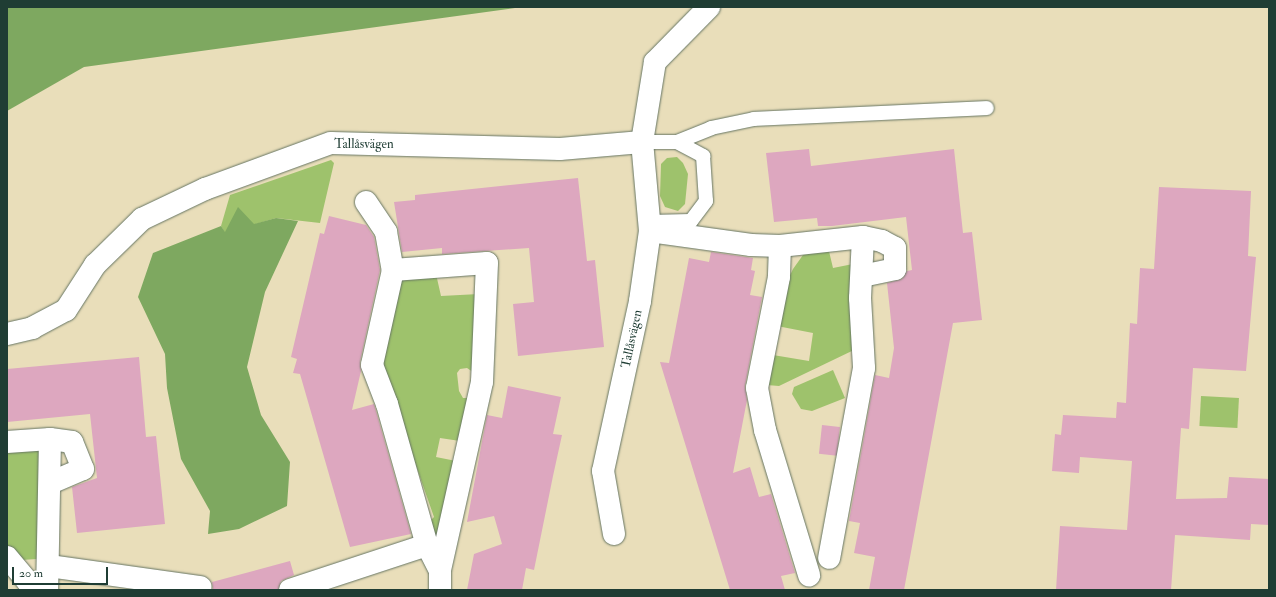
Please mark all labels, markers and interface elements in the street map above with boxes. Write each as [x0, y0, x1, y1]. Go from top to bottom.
street label: Tallåsvägen [334, 136, 394, 152]
street label: Tallåsvägen [618, 308, 646, 370]
scale bar [14, 559, 110, 585]
text: 20 m [19, 566, 43, 581]

